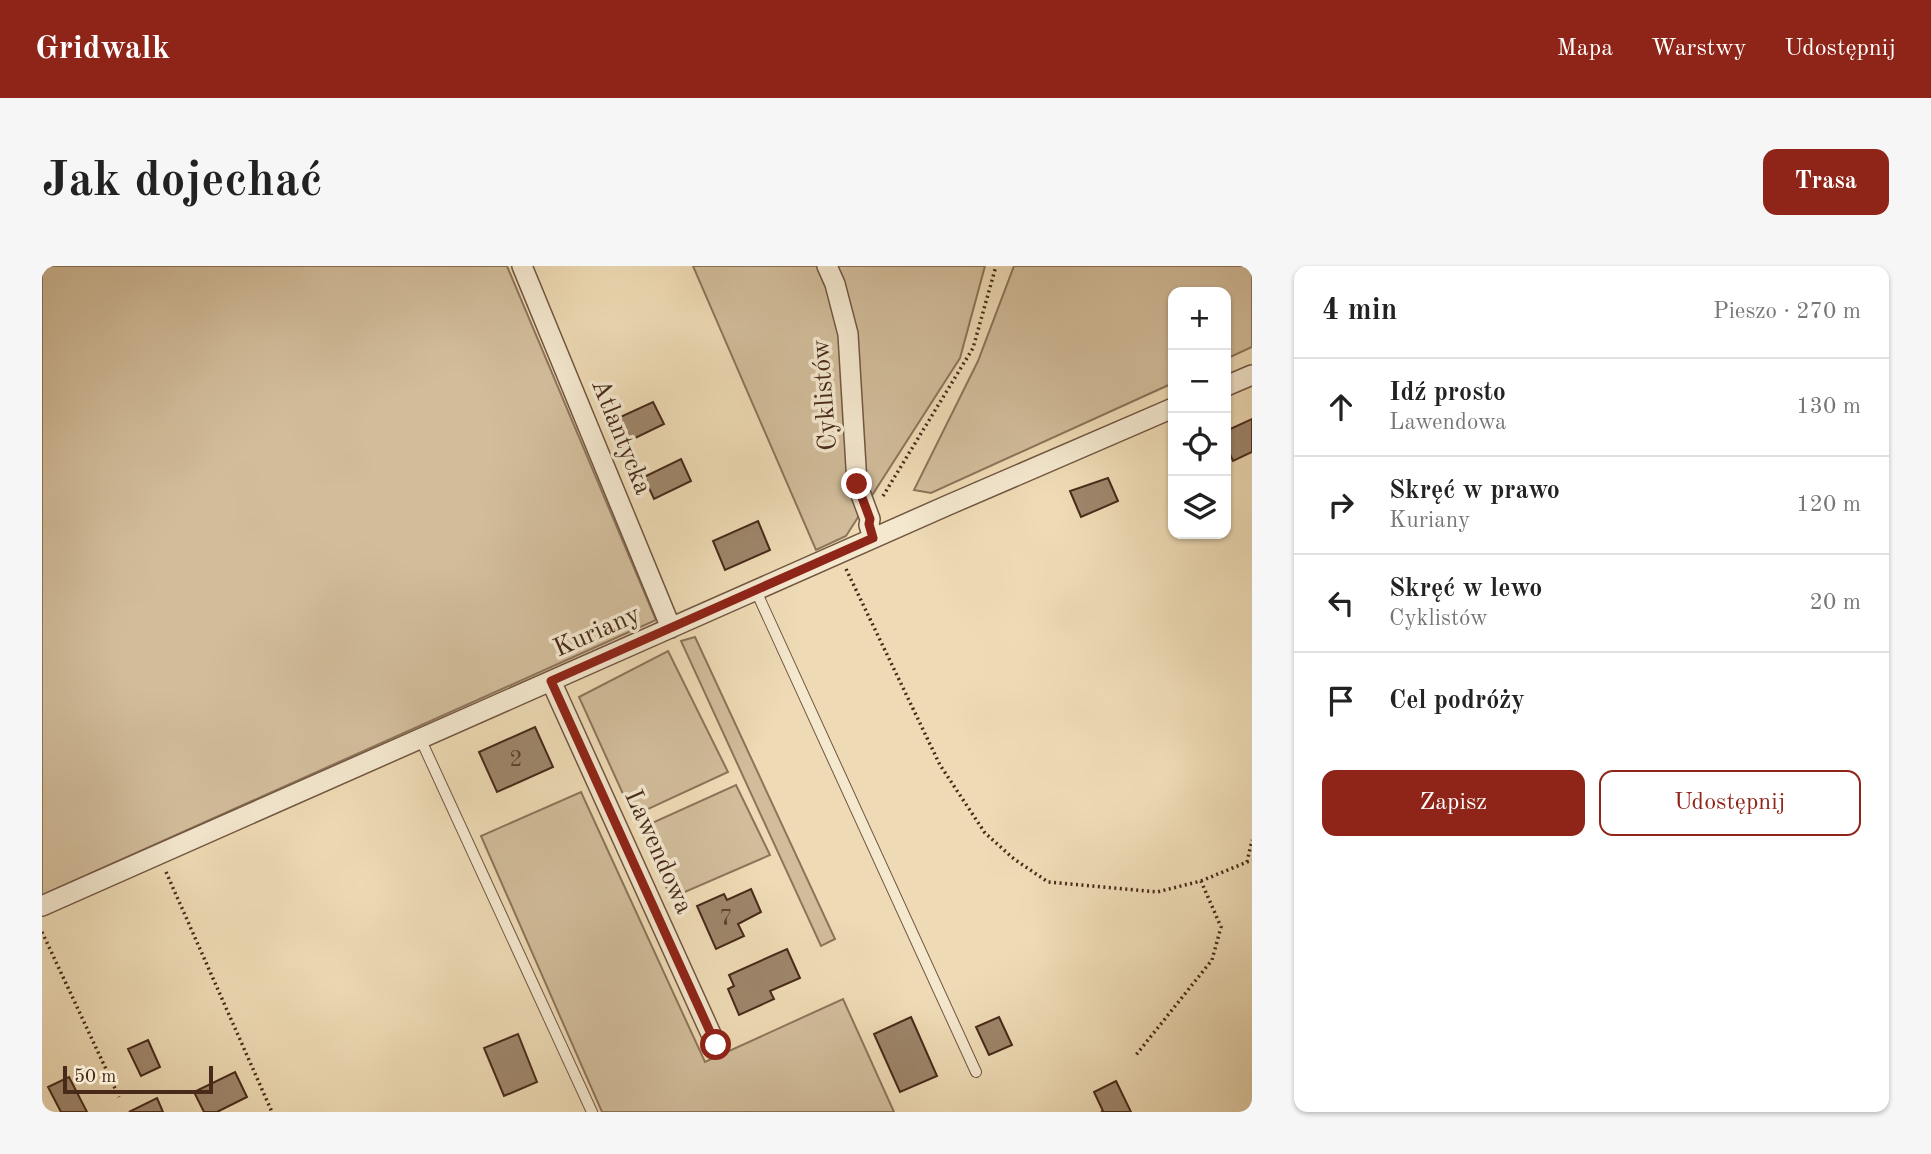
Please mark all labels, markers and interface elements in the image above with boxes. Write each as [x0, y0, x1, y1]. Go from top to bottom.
text: Gridwalk [35, 33, 170, 66]
text: Mapa [1557, 37, 1613, 61]
text: Warstwy [1651, 37, 1747, 61]
text: Udostępnij [1785, 37, 1896, 61]
button: Trasa [1763, 149, 1889, 215]
text: Jak dojechać [42, 158, 323, 207]
map controls [1168, 287, 1231, 539]
button: + [1168, 287, 1231, 350]
text: 4 min [1322, 296, 1397, 326]
text: Pieszo · 270 m [1713, 300, 1861, 323]
street label: Cyklistów [808, 338, 842, 452]
button: − [1168, 350, 1231, 413]
street label: Atlantycka [586, 375, 656, 499]
text: Idź prosto [1389, 380, 1506, 406]
icon: ahead [1322, 388, 1360, 426]
text: 130 m [1796, 395, 1861, 418]
text: Lawendowa [1389, 411, 1506, 434]
button: locate [1168, 413, 1231, 476]
route end [841, 468, 872, 499]
button: layers [1168, 476, 1231, 539]
text: Skręć w prawo [1389, 478, 1560, 504]
icon: right [1322, 486, 1360, 524]
text: 120 m [1796, 493, 1861, 516]
text: Kuriany [1389, 509, 1470, 532]
text: Skręć w lewo [1389, 576, 1542, 602]
icon: left [1322, 584, 1360, 622]
text: 20 m [1810, 591, 1861, 614]
street label: Kuriany [550, 601, 644, 663]
text: Cyklistów [1389, 607, 1488, 630]
icon: arrive [1322, 682, 1360, 720]
text: Cel podróży [1389, 688, 1525, 714]
house number: 2 [509, 748, 523, 771]
button: Zapisz [1322, 770, 1585, 836]
button: Udostępnij [1599, 770, 1861, 836]
street label: Lawendowa [619, 786, 697, 918]
house number: 7 [719, 907, 733, 930]
route start [700, 1029, 731, 1060]
scale bar [63, 1063, 214, 1095]
text: 50 m [74, 1068, 116, 1087]

